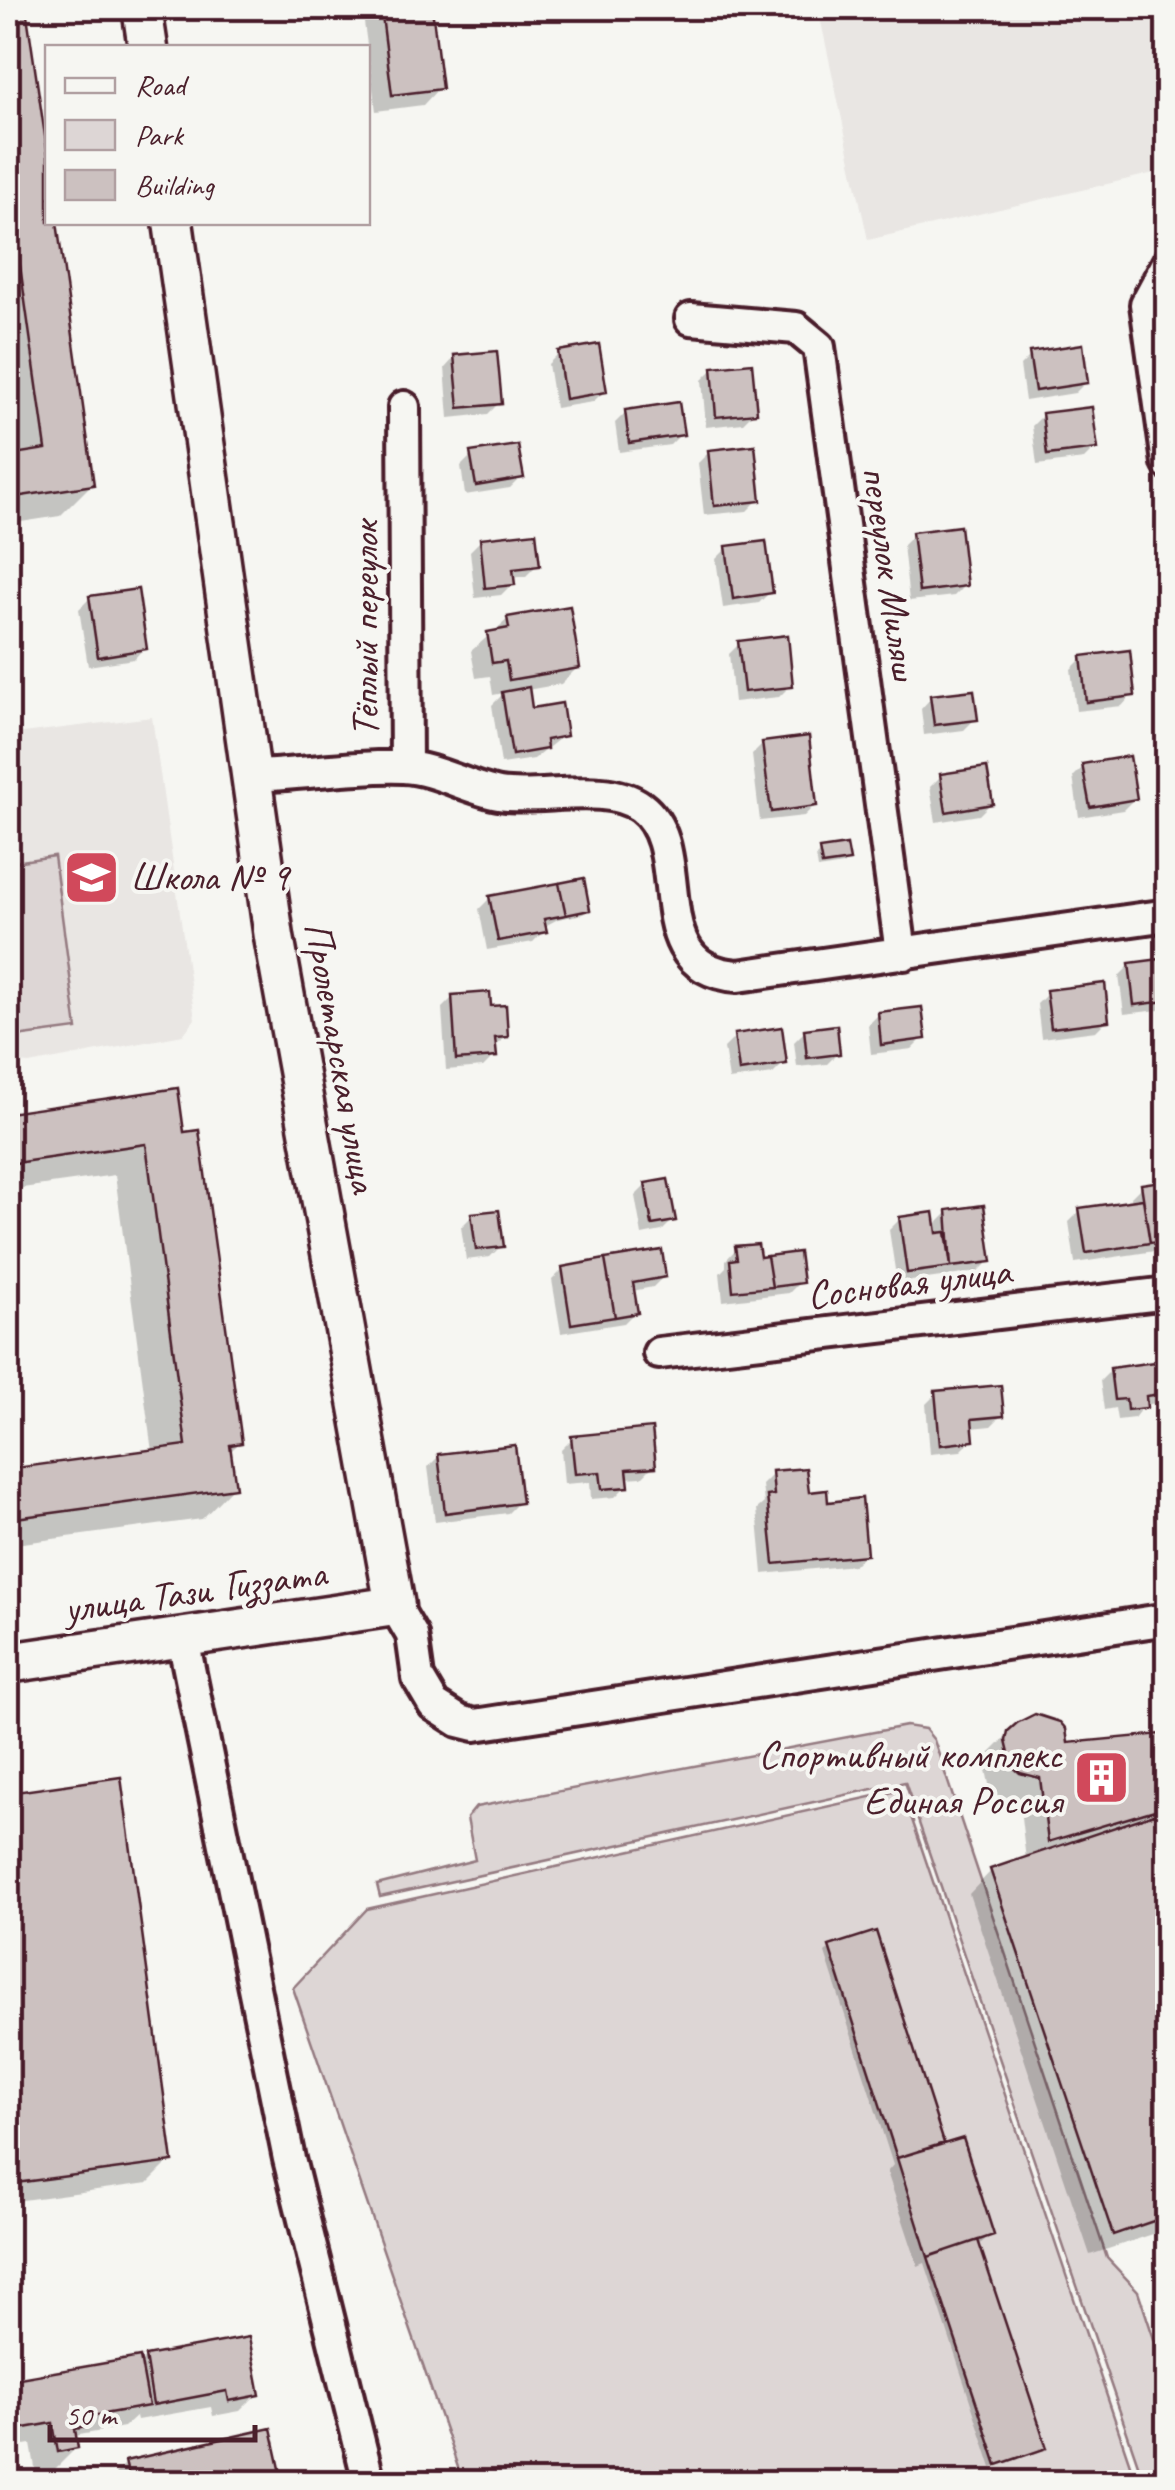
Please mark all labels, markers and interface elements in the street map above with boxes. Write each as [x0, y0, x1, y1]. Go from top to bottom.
legend [45, 45, 370, 225]
text: Road [135, 66, 189, 104]
text: Park [135, 116, 185, 154]
text: Building [135, 166, 215, 204]
street label: переулок Миляш [850, 463, 930, 685]
street label: Тёплый переулок [340, 518, 390, 737]
school or university icon: Школа № 9 [61, 847, 121, 907]
place label: Школа № 9 [130, 852, 292, 902]
street label: Пролетарская улица [293, 918, 390, 1199]
street label: Сосновая улица [804, 1245, 1016, 1320]
street label: улица Тази Гиззата [59, 1547, 332, 1634]
place label: Спортивный комплекс Единая Россия [759, 1730, 1065, 1826]
building icon: Спортивный комплекс Единая Россия [1071, 1748, 1131, 1808]
scale bar [50, 2380, 255, 2442]
text: 50 m [65, 2396, 118, 2434]

